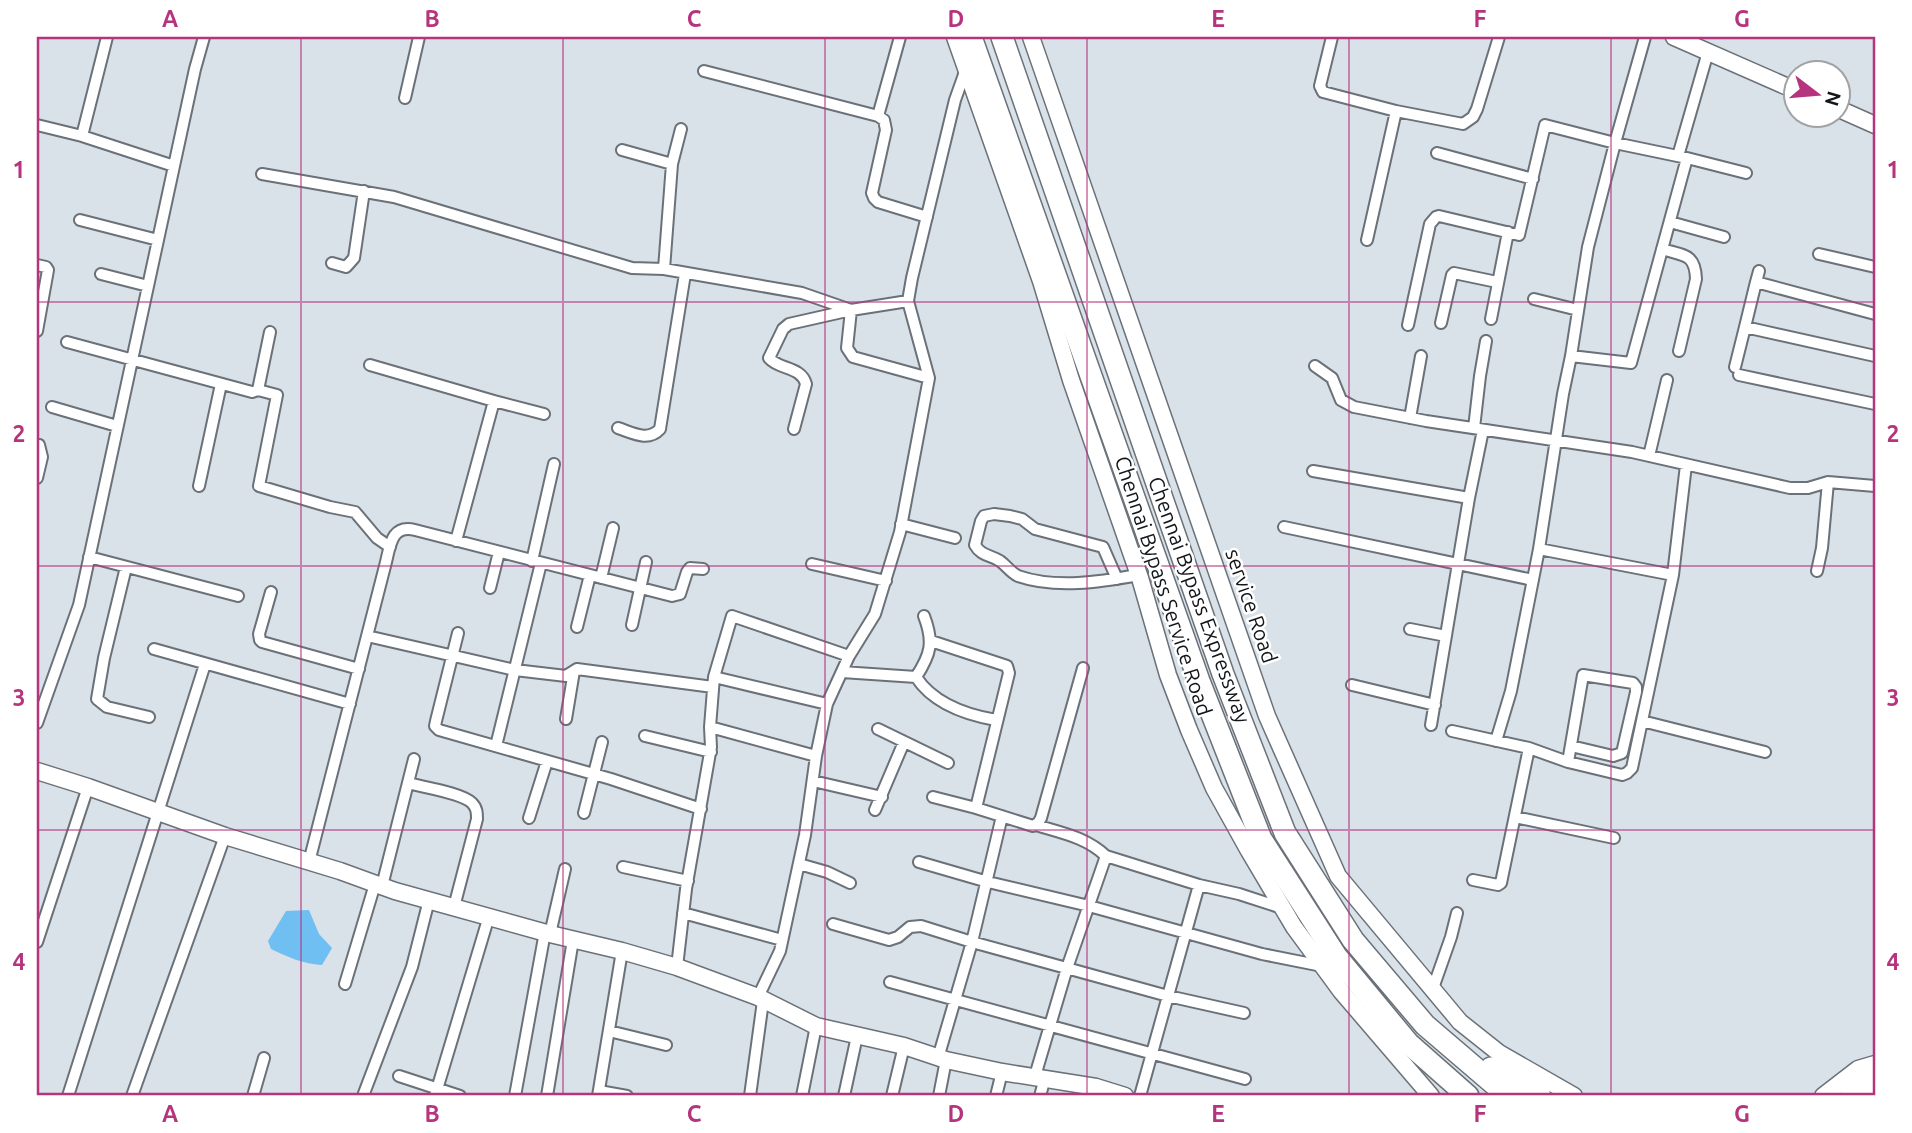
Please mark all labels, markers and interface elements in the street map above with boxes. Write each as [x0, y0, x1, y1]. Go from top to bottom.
text: A [162, 6, 178, 31]
text: B [424, 6, 440, 31]
text: C [687, 6, 702, 31]
text: D [948, 6, 964, 31]
text: E [1211, 6, 1225, 31]
text: F [1474, 6, 1487, 31]
text: G [1734, 6, 1750, 31]
north arrow [1783, 60, 1853, 130]
text: N [1821, 89, 1846, 109]
text: 1 [13, 157, 25, 182]
text: 1 [1887, 157, 1899, 182]
text: 2 [13, 421, 25, 446]
text: 2 [1887, 421, 1899, 446]
street label: Chennai Bypass Service Road [1111, 453, 1217, 719]
street label: Chennai Bypass Expressway [1144, 473, 1256, 726]
street label: service Road [1221, 546, 1283, 666]
text: 3 [13, 685, 25, 710]
text: 3 [1887, 685, 1899, 710]
text: 4 [13, 949, 26, 974]
text: 4 [1887, 949, 1900, 974]
text: A [162, 1101, 178, 1126]
text: B [424, 1101, 440, 1126]
text: C [687, 1101, 702, 1126]
text: D [948, 1101, 964, 1126]
text: E [1211, 1101, 1225, 1126]
text: F [1474, 1101, 1487, 1126]
text: G [1734, 1101, 1750, 1126]

